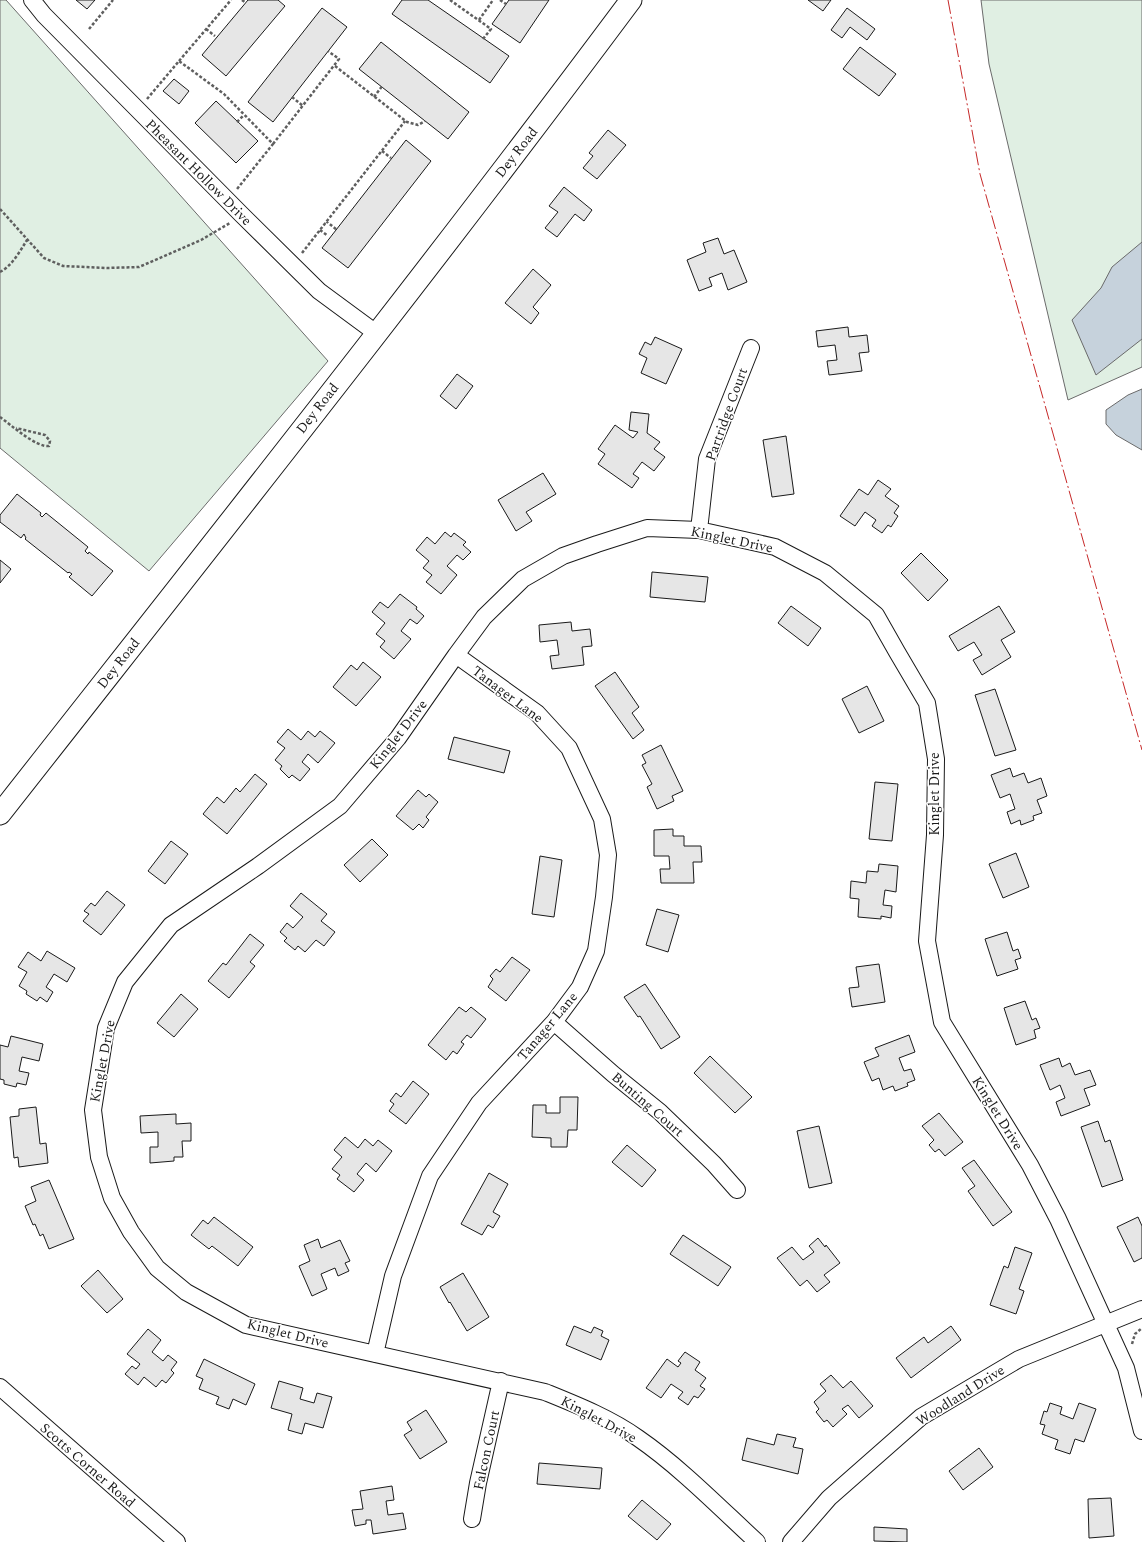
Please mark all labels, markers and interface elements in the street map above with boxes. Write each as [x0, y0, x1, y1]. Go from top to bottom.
street label: Pheasant Hollow Drive [141, 114, 257, 231]
street label: Dey Road [490, 122, 543, 182]
street label: Partridge Court [700, 365, 753, 464]
street label: Dey Road [291, 378, 344, 438]
street label: Kinglet Drive [689, 521, 775, 558]
street label: Dey Road [92, 633, 145, 693]
street label: Tanager Lane [468, 661, 548, 728]
street label: Kinglet Drive [364, 695, 433, 774]
street label: Kinglet Drive [924, 752, 945, 836]
street label: Tanager Lane [512, 987, 583, 1065]
street label: Kinglet Drive [84, 1018, 121, 1104]
street label: Bunting Court [607, 1067, 689, 1142]
street label: Kinglet Drive [967, 1072, 1029, 1154]
street label: Kinglet Drive [245, 1313, 331, 1354]
street label: Woodland Drive [912, 1360, 1009, 1431]
street label: Kinglet Drive [557, 1391, 641, 1448]
street label: Falcon Court [468, 1408, 505, 1492]
street label: Scotts Corner Road [35, 1418, 140, 1513]

